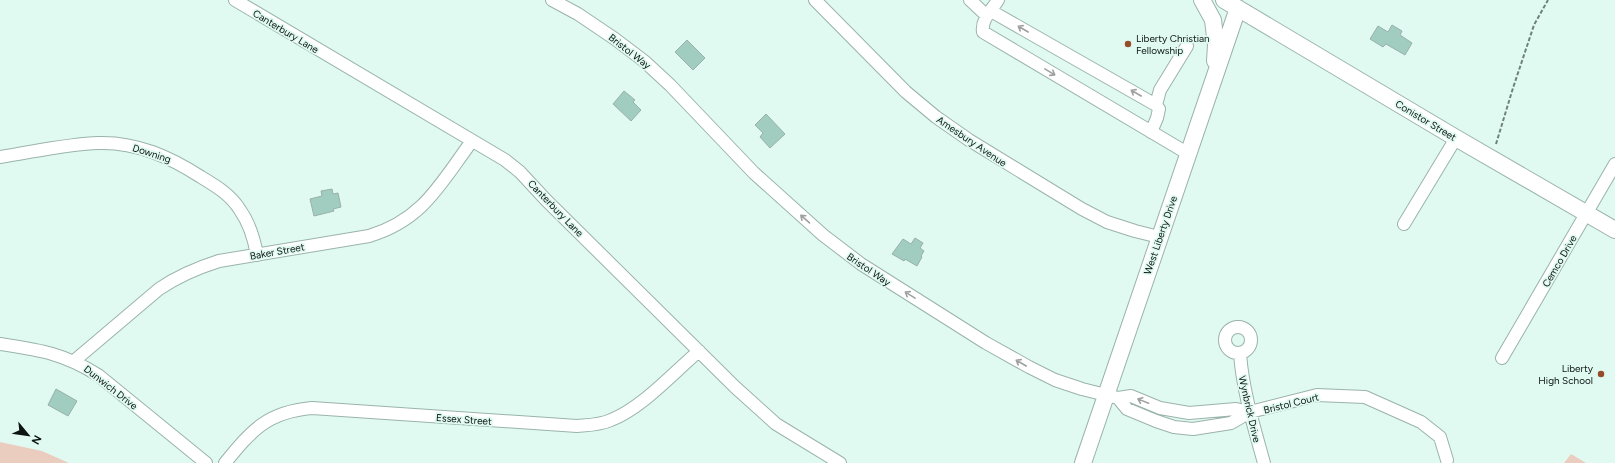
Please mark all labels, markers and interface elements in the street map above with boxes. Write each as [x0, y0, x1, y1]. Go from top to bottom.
street label: Canterbury Lane [251, 7, 321, 56]
one-way arrow [1017, 24, 1029, 32]
street label: Bristol Way [606, 31, 654, 72]
place label: Liberty Christian Fellowship [1136, 32, 1210, 57]
marker: Liberty Christian Fellowship [1123, 39, 1133, 49]
one-way arrow [1044, 68, 1056, 76]
one-way arrow [1130, 89, 1142, 97]
street label: Conistor Street [1393, 97, 1459, 144]
street label: Amesbury Avenue [934, 113, 1010, 170]
street label: Downing [131, 141, 173, 166]
street label: Canterbury Lane [525, 177, 587, 240]
street label: West Liberty Drive [1141, 194, 1180, 276]
one-way arrow [799, 215, 810, 224]
street label: Cemco Drive [1539, 232, 1580, 290]
street label: Baker Street [249, 240, 306, 263]
street label: Bristol Way [844, 250, 894, 289]
one-way arrow [905, 291, 916, 299]
one-way arrow [1015, 358, 1027, 366]
street label: Dunwich Drive [81, 362, 141, 413]
place label: Liberty High School [1538, 362, 1594, 387]
marker: Liberty High School [1596, 369, 1606, 379]
street label: Wynbrick Drive [1236, 375, 1264, 444]
street label: Bristol Court [1262, 390, 1320, 417]
one-way arrow [1138, 397, 1150, 404]
street label: Essex Street [436, 411, 492, 428]
north arrow [8, 415, 48, 455]
text: N [29, 433, 44, 446]

